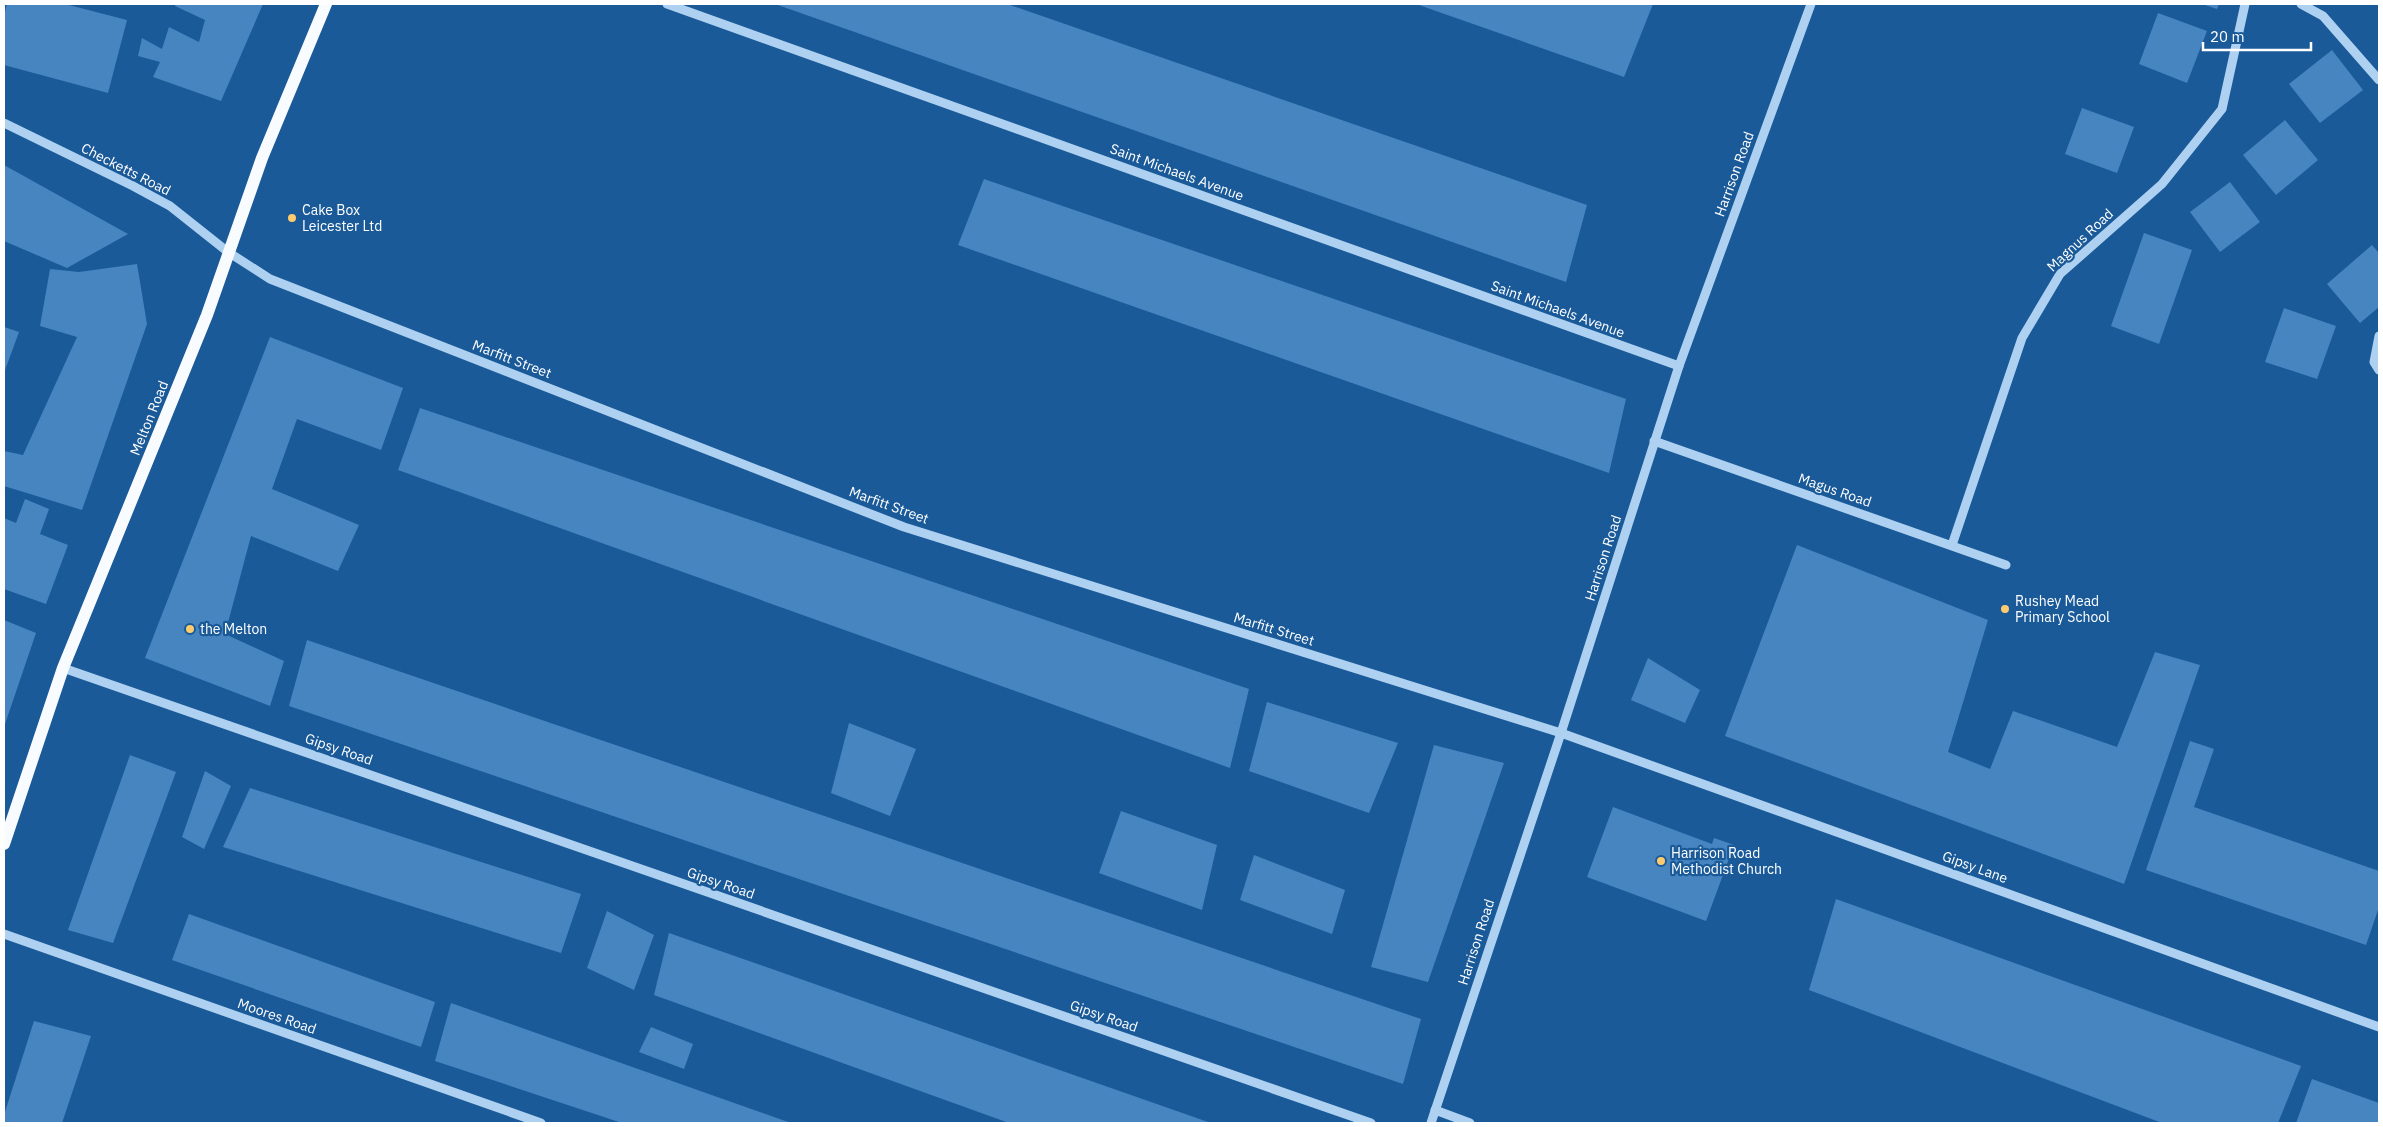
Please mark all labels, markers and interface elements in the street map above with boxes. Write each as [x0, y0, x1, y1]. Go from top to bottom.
scale bar [2203, 20, 2310, 52]
text: 20 m [2210, 27, 2245, 46]
street label: Harrison Road [1710, 129, 1758, 219]
street label: Checketts Road [78, 139, 174, 199]
street label: Saint Michaels Avenue [1108, 139, 1247, 205]
place label: Cake Box Leicester Ltd [302, 201, 382, 235]
street label: Magnus Road [2043, 205, 2117, 275]
marker: Cake Box Leicester Ltd [286, 212, 298, 224]
street label: Saint Michaels Avenue [1489, 276, 1628, 342]
street label: Marfitt Street [470, 336, 554, 382]
street label: Melton Road [126, 378, 172, 458]
street label: Magus Road [1796, 469, 1874, 511]
street label: Marfitt Street [847, 482, 931, 528]
street label: Harrison Road [1581, 513, 1625, 603]
place label: Rushey Mead Primary School [2015, 592, 2110, 626]
marker: Rushey Mead Primary School [1999, 603, 2011, 615]
street label: Marfitt Street [1231, 608, 1317, 650]
place label: the Melton [200, 620, 267, 638]
marker: the Melton [184, 623, 196, 635]
street label: Gipsy Road [303, 729, 375, 769]
place label: Harrison Road Methodist Church [1671, 844, 1782, 878]
street label: Gipsy Lane [1940, 847, 2010, 887]
marker: Harrison Road Methodist Church [1655, 855, 1667, 867]
street label: Gipsy Road [685, 863, 757, 903]
street label: Harrison Road [1454, 897, 1498, 987]
street label: Moores Road [235, 994, 319, 1038]
street label: Gipsy Road [1068, 996, 1140, 1036]

